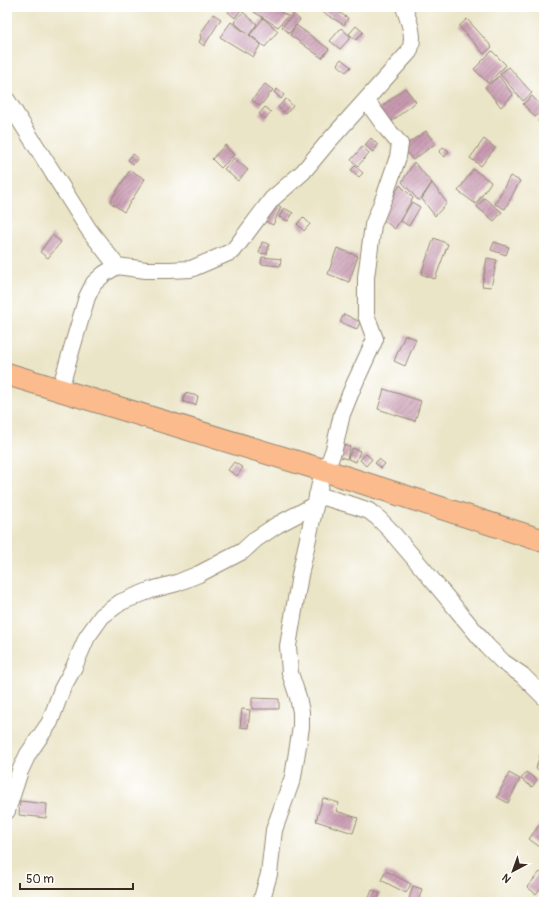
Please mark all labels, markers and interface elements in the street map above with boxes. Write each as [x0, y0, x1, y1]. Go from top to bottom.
north arrow [493, 851, 533, 891]
scale bar [20, 865, 133, 891]
text: N [499, 870, 514, 886]
text: 50 m [26, 872, 54, 887]

